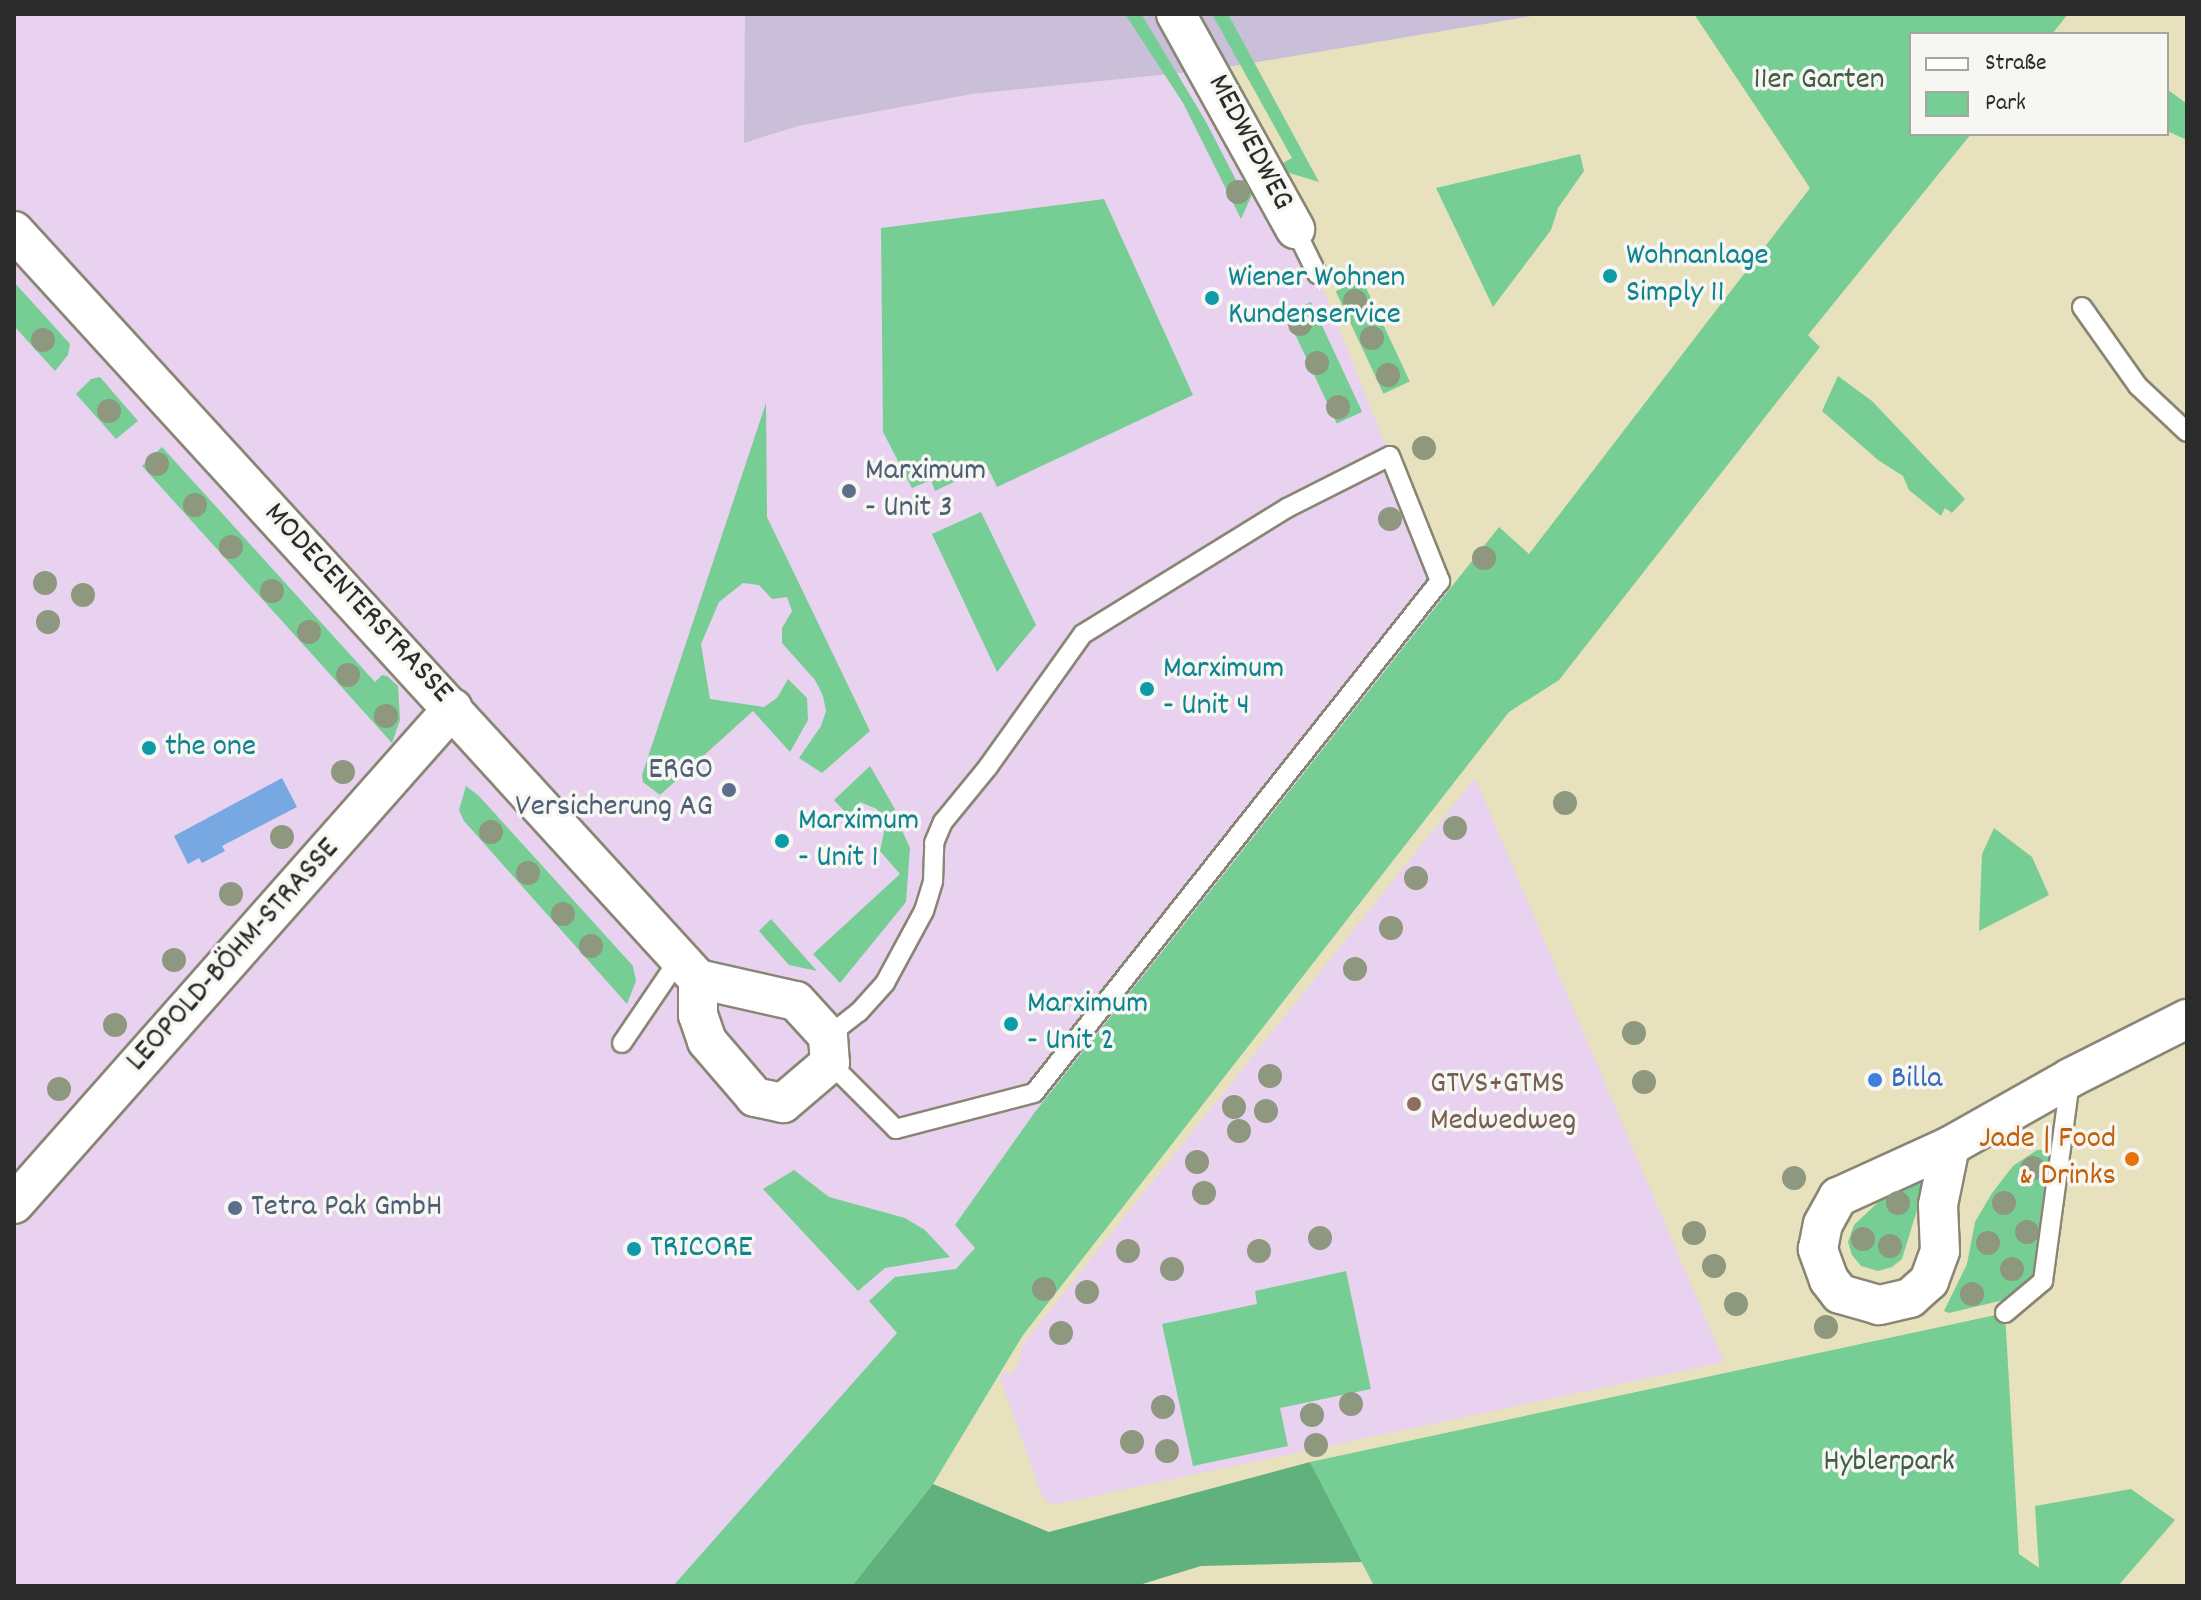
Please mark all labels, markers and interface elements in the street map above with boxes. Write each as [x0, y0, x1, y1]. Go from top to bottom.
legend [1909, 32, 2169, 136]
text: Straße [1985, 47, 2047, 81]
park label: 11er Garten [1753, 62, 1885, 100]
street label: MEDWEDWEG [1197, 69, 1301, 217]
text: Park [1985, 87, 2026, 121]
place label: Wohnanlage Simply 11 [1626, 239, 1769, 314]
place label: Wiener Wohnen Kundenservice [1228, 261, 1405, 336]
marker: Wohnanlage Simply 11 [1601, 267, 1619, 285]
marker: Wiener Wohnen Kundenservice [1203, 289, 1221, 307]
place label: Marximum - Unit 3 [865, 454, 986, 529]
marker: Marximum - Unit 3 [840, 482, 858, 500]
street label: MODECENTERSTRASSE [254, 496, 460, 712]
place label: Marximum - Unit 4 [1163, 652, 1284, 727]
marker: Marximum - Unit 4 [1138, 680, 1156, 698]
place label: the one [165, 729, 256, 767]
marker: the one [140, 739, 158, 757]
place label: ERGO Versicherung AG [515, 753, 713, 828]
marker: ERGO Versicherung AG [720, 781, 738, 799]
place label: Marximum - Unit 1 [798, 804, 919, 879]
street label: LEOPOLD-BÖHM-STRASSE [119, 831, 349, 1081]
marker: Marximum - Unit 1 [773, 832, 791, 850]
place label: Marximum - Unit 2 [1027, 987, 1148, 1062]
marker: Marximum - Unit 2 [1002, 1015, 1020, 1033]
place label: Billa [1891, 1061, 1942, 1099]
place label: GTVS+GTMS Medwedweg [1430, 1067, 1576, 1142]
marker: Billa [1866, 1071, 1884, 1089]
marker: GTVS+GTMS Medwedweg [1405, 1095, 1423, 1113]
place label: Jade | Food & Drinks [1979, 1122, 2116, 1197]
marker: Jade | Food & Drinks [2123, 1150, 2141, 1168]
place label: Tetra Pak GmbH [251, 1189, 442, 1227]
marker: Tetra Pak GmbH [226, 1199, 244, 1217]
place label: TRICORE [650, 1230, 753, 1268]
marker: TRICORE [625, 1240, 643, 1258]
park label: Hyblerpark [1823, 1444, 1955, 1482]

